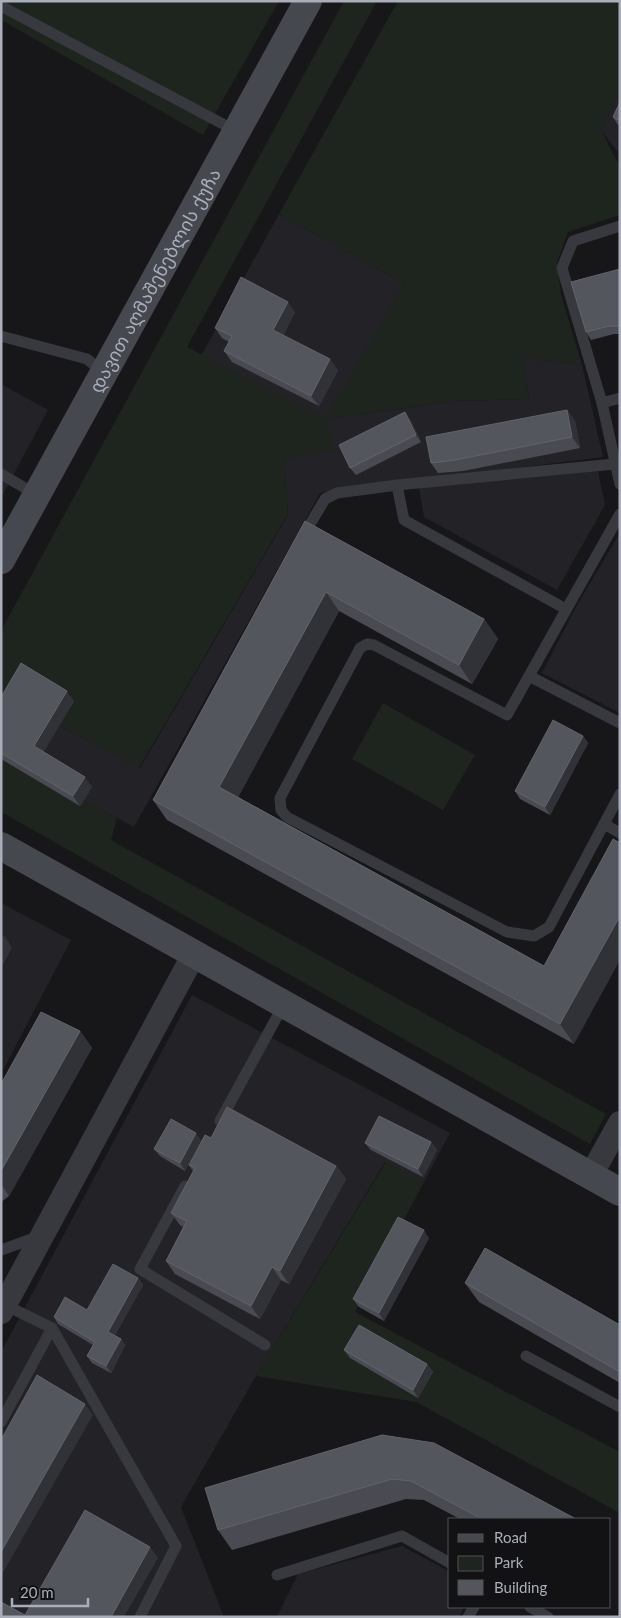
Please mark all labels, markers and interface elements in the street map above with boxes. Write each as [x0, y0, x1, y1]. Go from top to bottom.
street label: დავით აღმაშენებლის ქუჩა [84, 165, 225, 397]
legend [448, 1518, 611, 1608]
text: Road [494, 1528, 527, 1546]
text: Park [494, 1553, 524, 1571]
scale bar [12, 1576, 89, 1608]
text: Building [494, 1578, 547, 1596]
text: 20 m [20, 1583, 54, 1601]

